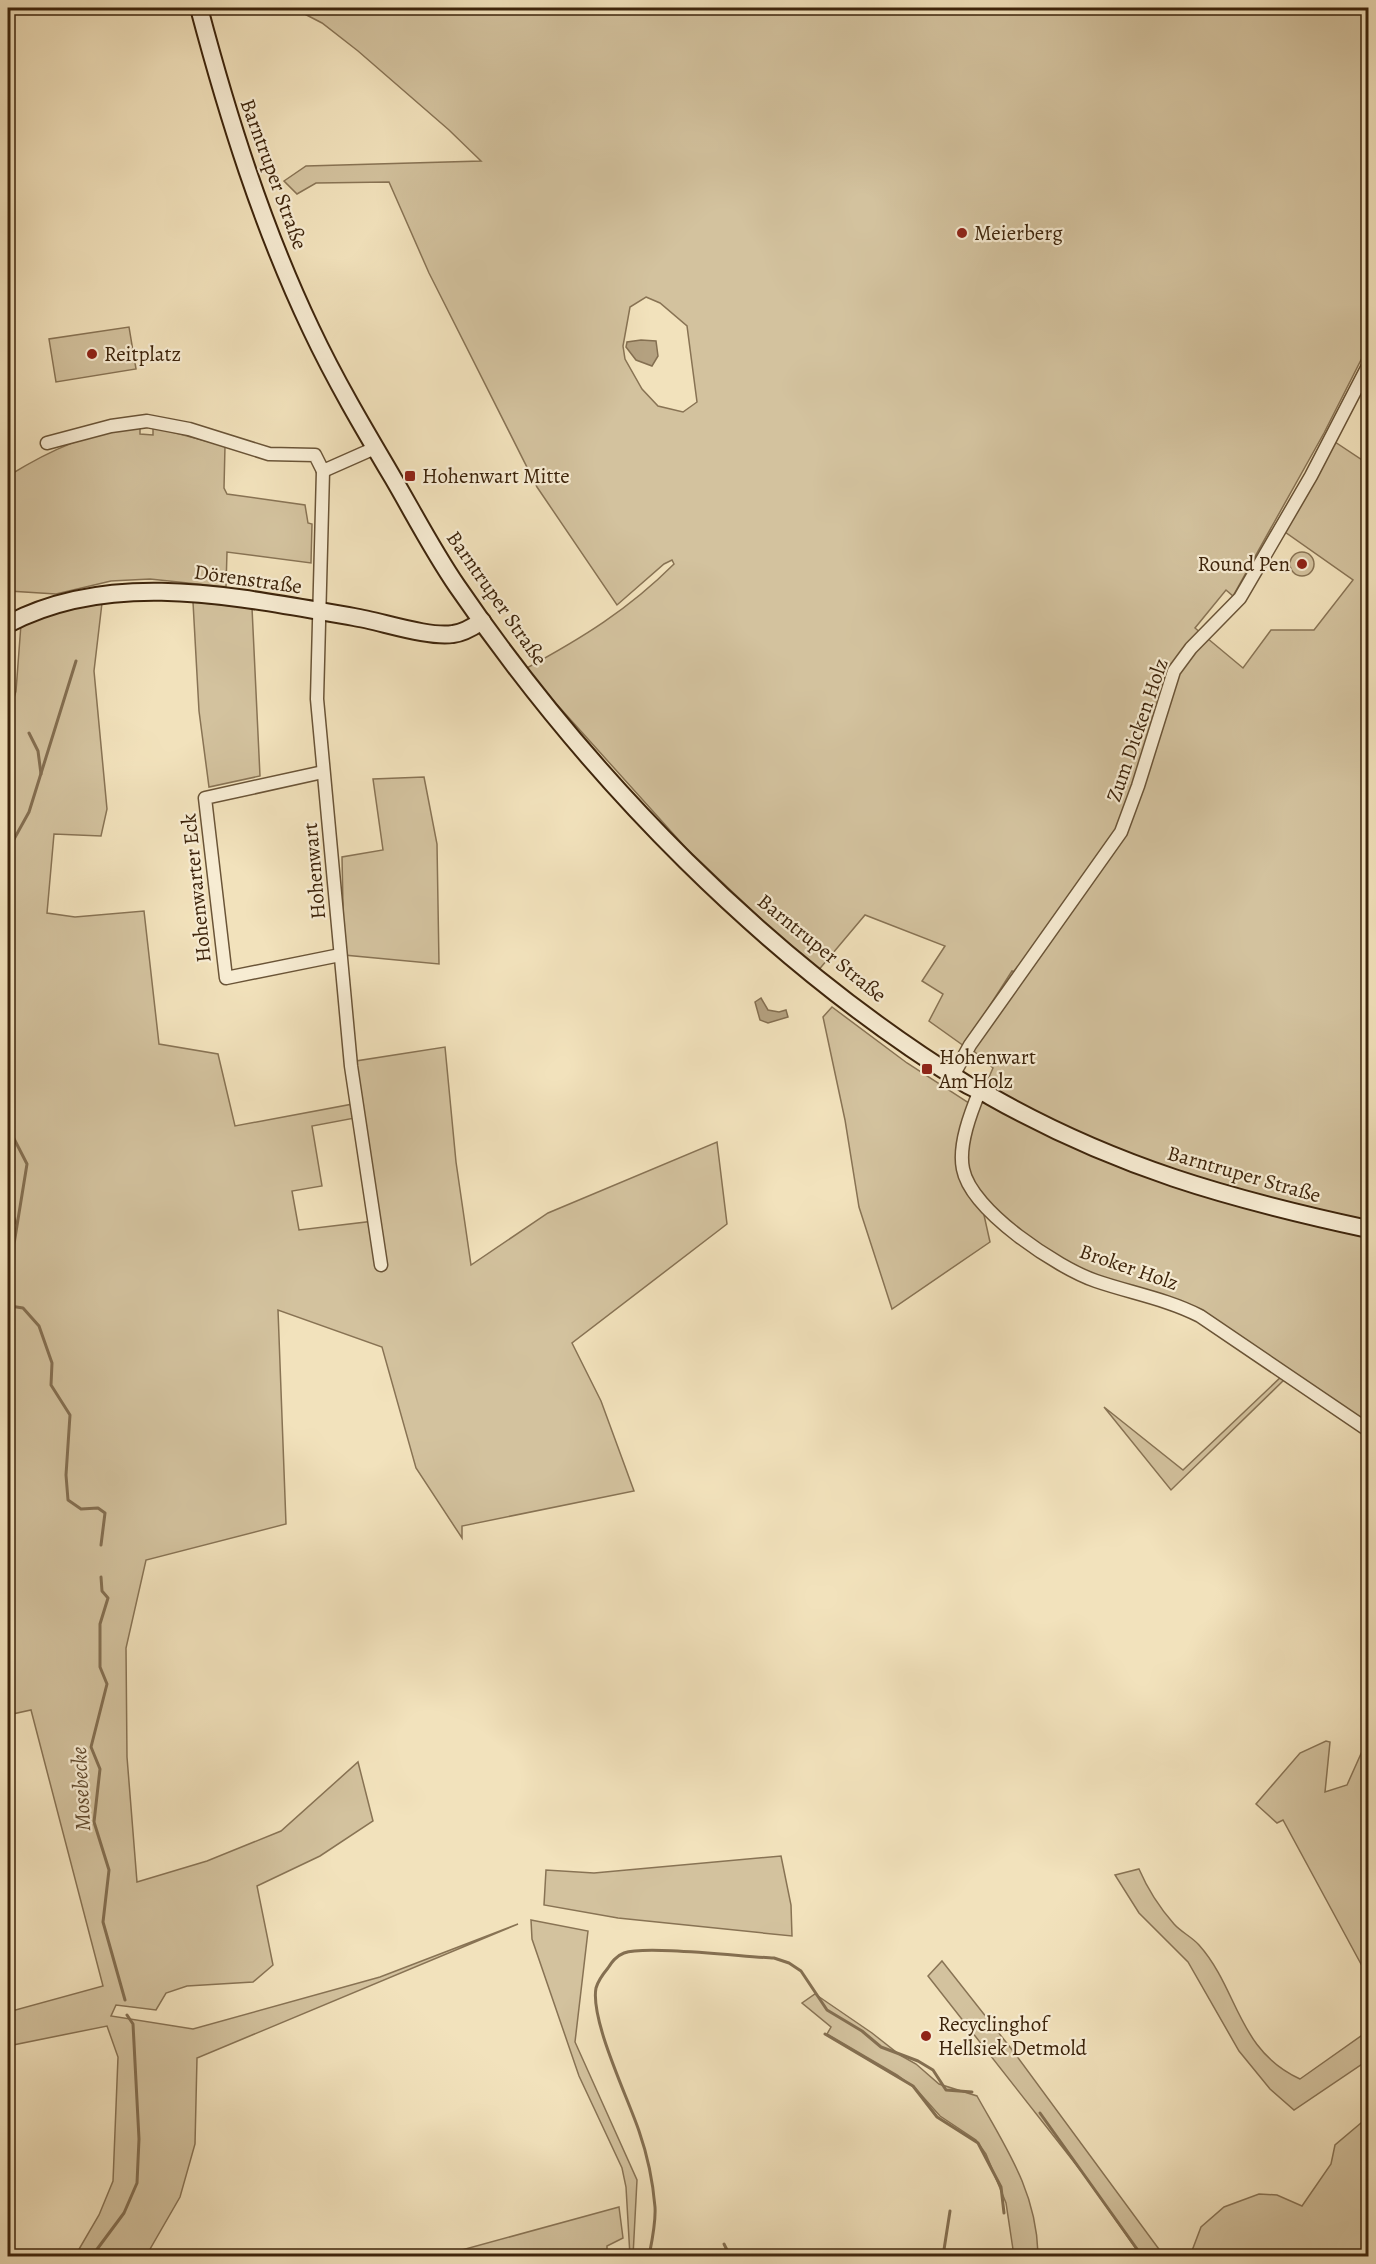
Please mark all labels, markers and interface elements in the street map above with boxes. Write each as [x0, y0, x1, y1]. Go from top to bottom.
street label: Barntruper Straße [234, 95, 314, 253]
place label: Meierberg [974, 219, 1063, 247]
marker: Meierberg [955, 226, 969, 240]
place label: Reitplatz [104, 340, 181, 368]
marker: Reitplatz [85, 347, 99, 361]
place label: Hohenwart Mitte [422, 462, 570, 490]
marker: Hohenwart Mitte [403, 469, 417, 483]
street label: Barntruper Straße [440, 525, 554, 671]
place label: Round Pen [1197, 550, 1290, 578]
marker: Round Pen [1295, 557, 1309, 571]
street label: Dörenstraße [192, 558, 304, 600]
street label: Zum Dicken Holz [1099, 655, 1175, 805]
street label: Hohenwarter Eck [174, 812, 218, 964]
street label: Hohenwart [296, 821, 332, 920]
street label: Barntruper Straße [752, 887, 892, 1009]
place label: Hohenwart Am Holz [938, 1043, 1036, 1095]
marker: Hohenwart Am Holz [920, 1062, 934, 1076]
street label: Barntruper Straße [1164, 1139, 1324, 1209]
street label: Broker Holz [1076, 1237, 1182, 1297]
water label: Mosebecke [64, 1746, 98, 1832]
place label: Recyclinghof Hellsiek Detmold [938, 2010, 1088, 2062]
marker: Recyclinghof Hellsiek Detmold [919, 2029, 933, 2043]

